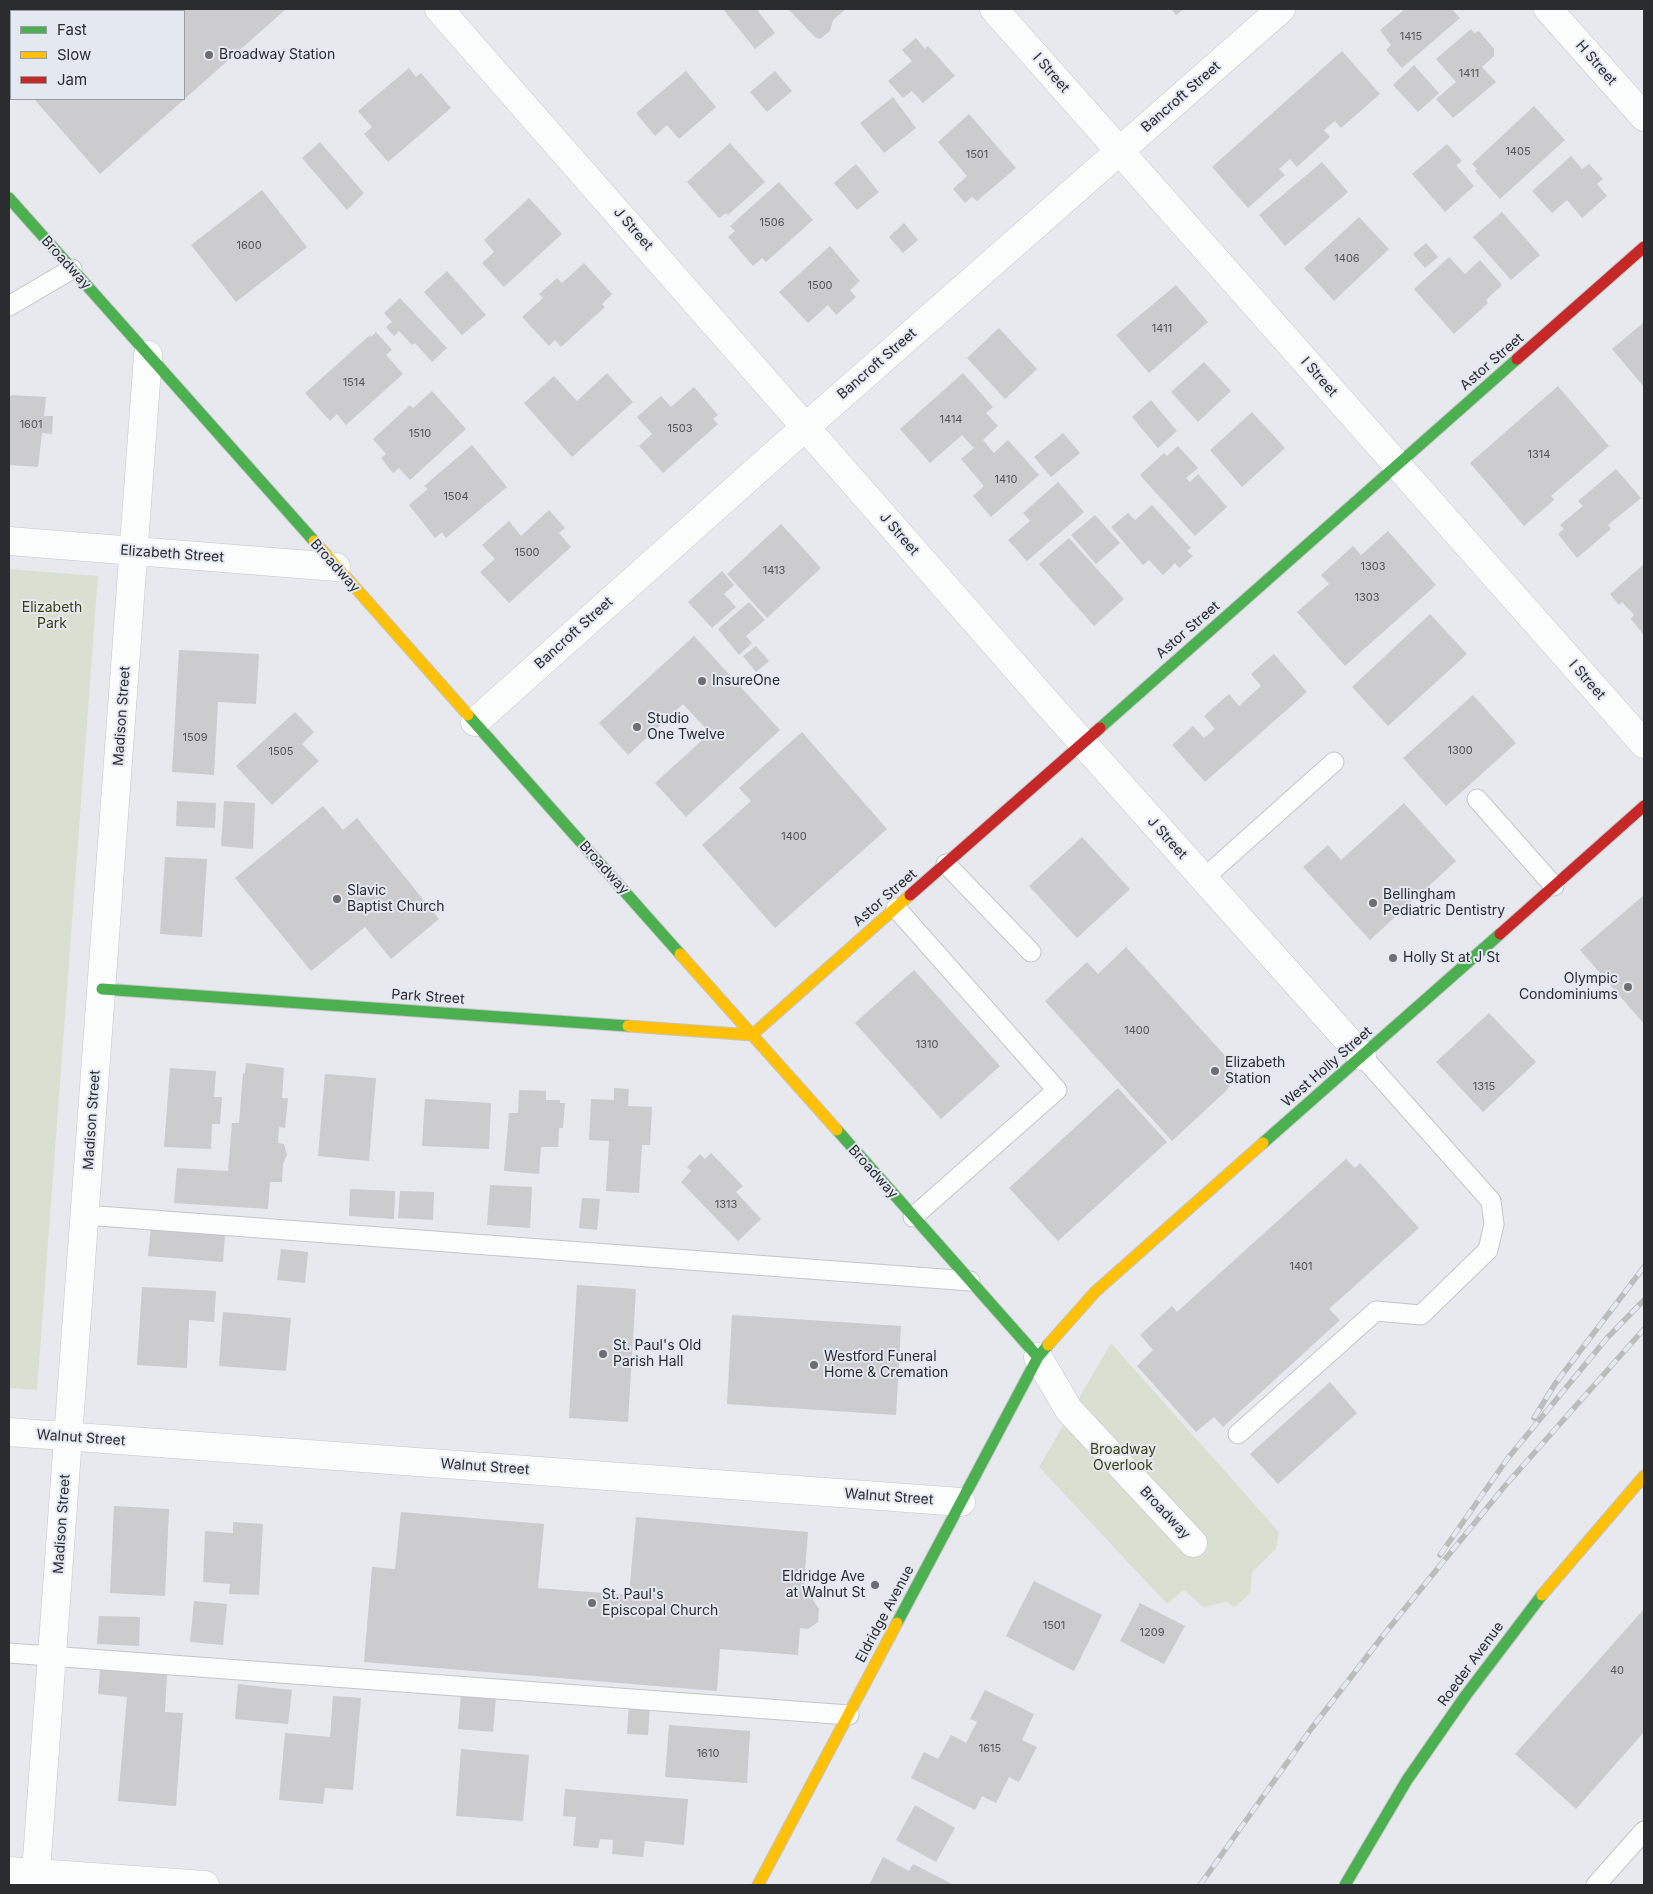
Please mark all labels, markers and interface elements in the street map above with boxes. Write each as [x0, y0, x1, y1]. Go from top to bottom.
legend [10, 10, 185, 100]
text: Fast [57, 20, 87, 39]
house number: 1415 [1400, 30, 1422, 44]
street label: H Street [1572, 37, 1620, 89]
text: Slow [57, 45, 91, 64]
place label: Broadway Station [219, 47, 335, 63]
marker: Broadway Station [203, 49, 215, 61]
street label: I Street [1029, 50, 1073, 96]
street label: Bancroft Street [1138, 58, 1224, 136]
house number: 1411 [1459, 67, 1479, 81]
text: Jam [57, 70, 87, 89]
house number: 1405 [1505, 145, 1531, 159]
house number: 1501 [966, 148, 988, 162]
street label: J Street [610, 204, 656, 254]
house number: 1506 [760, 216, 784, 230]
street label: Broadway [38, 233, 94, 293]
house number: 1600 [236, 239, 262, 253]
house number: 1406 [1334, 252, 1360, 266]
house number: 1500 [807, 279, 833, 293]
house number: 1411 [1152, 322, 1172, 336]
street label: Bancroft Street [834, 325, 920, 403]
street label: Astor Street [1457, 330, 1527, 394]
street label: I Street [1297, 354, 1341, 400]
house number: 1514 [343, 376, 365, 390]
house number: 1414 [940, 413, 962, 427]
house number: 1601 [20, 418, 42, 432]
house number: 1503 [668, 422, 692, 436]
house number: 1510 [409, 427, 431, 441]
house number: 1314 [1528, 448, 1550, 462]
house number: 1410 [995, 473, 1017, 487]
house number: 1504 [443, 490, 469, 504]
street label: J Street [876, 509, 922, 559]
street label: Broadway [307, 536, 363, 596]
street label: Elizabeth Street [120, 542, 224, 566]
house number: 1500 [514, 546, 540, 560]
house number: 1303 [1360, 560, 1386, 574]
house number: 1413 [763, 564, 785, 578]
house number: 1303 [1354, 591, 1380, 605]
street label: Bancroft Street [531, 593, 617, 673]
street label: Astor Street [1153, 598, 1223, 662]
park label: Elizabeth Park [22, 600, 82, 632]
street label: I Street [1565, 657, 1609, 703]
street label: Madison Street [110, 666, 134, 766]
place label: InsureOne [712, 673, 780, 689]
marker: InsureOne [696, 675, 708, 687]
place label: Studio One Twelve [647, 711, 725, 744]
marker: Studio One Twelve [631, 721, 643, 733]
house number: 1509 [183, 731, 207, 745]
house number: 1300 [1447, 744, 1473, 758]
house number: 1505 [269, 745, 293, 759]
street label: J Street [1144, 813, 1190, 863]
house number: 1400 [781, 830, 807, 844]
street label: Broadway [576, 838, 632, 898]
street label: Astor Street [850, 866, 920, 930]
place label: Slavic Baptist Church [347, 883, 445, 916]
place label: Bellingham Pediatric Dentistry [1383, 887, 1505, 920]
marker: Slavic Baptist Church [331, 893, 343, 905]
marker: Bellingham Pediatric Dentistry [1367, 897, 1379, 909]
place label: Holly St at J St [1403, 950, 1500, 966]
marker: Holly St at J St [1387, 952, 1399, 964]
place label: Olympic Condominiums [1519, 971, 1618, 1004]
marker: Olympic Condominiums [1622, 981, 1634, 993]
street label: Park Street [391, 986, 465, 1008]
street label: West Holly Street [1278, 1023, 1376, 1111]
house number: 1400 [1124, 1024, 1150, 1038]
house number: 1310 [916, 1038, 938, 1052]
place label: Elizabeth Station [1225, 1055, 1285, 1088]
marker: Elizabeth Station [1209, 1065, 1221, 1077]
street label: Madison Street [80, 1070, 104, 1170]
house number: 1315 [1473, 1080, 1495, 1094]
street label: Broadway [845, 1142, 901, 1202]
house number: 1313 [715, 1198, 737, 1212]
house number: 1401 [1290, 1260, 1312, 1274]
place label: St. Paul's Old Parish Hall [613, 1338, 701, 1370]
marker: St. Paul's Old Parish Hall [597, 1348, 609, 1360]
place label: Westford Funeral Home & Cremation [824, 1349, 948, 1381]
marker: Westford Funeral Home & Cremation [808, 1359, 820, 1371]
street label: Walnut Street [36, 1427, 126, 1449]
park label: Broadway Overlook [1090, 1442, 1156, 1474]
street label: Walnut Street [440, 1456, 530, 1478]
street label: Madison Street [50, 1474, 74, 1574]
street label: Broadway [1136, 1483, 1194, 1543]
street label: Walnut Street [844, 1486, 934, 1508]
street label: Eldridge Avenue [852, 1563, 918, 1665]
place label: Eldridge Ave at Walnut St [782, 1569, 865, 1601]
marker: Eldridge Ave at Walnut St [869, 1579, 881, 1591]
place label: St. Paul's Episcopal Church [602, 1587, 718, 1620]
marker: St. Paul's Episcopal Church [586, 1597, 598, 1609]
street label: Roeder Avenue [1435, 1618, 1507, 1710]
house number: 1501 [1043, 1619, 1065, 1633]
house number: 1209 [1140, 1626, 1164, 1640]
house number: 40 [1610, 1664, 1624, 1678]
house number: 1615 [979, 1742, 1001, 1756]
house number: 1610 [697, 1747, 719, 1761]

